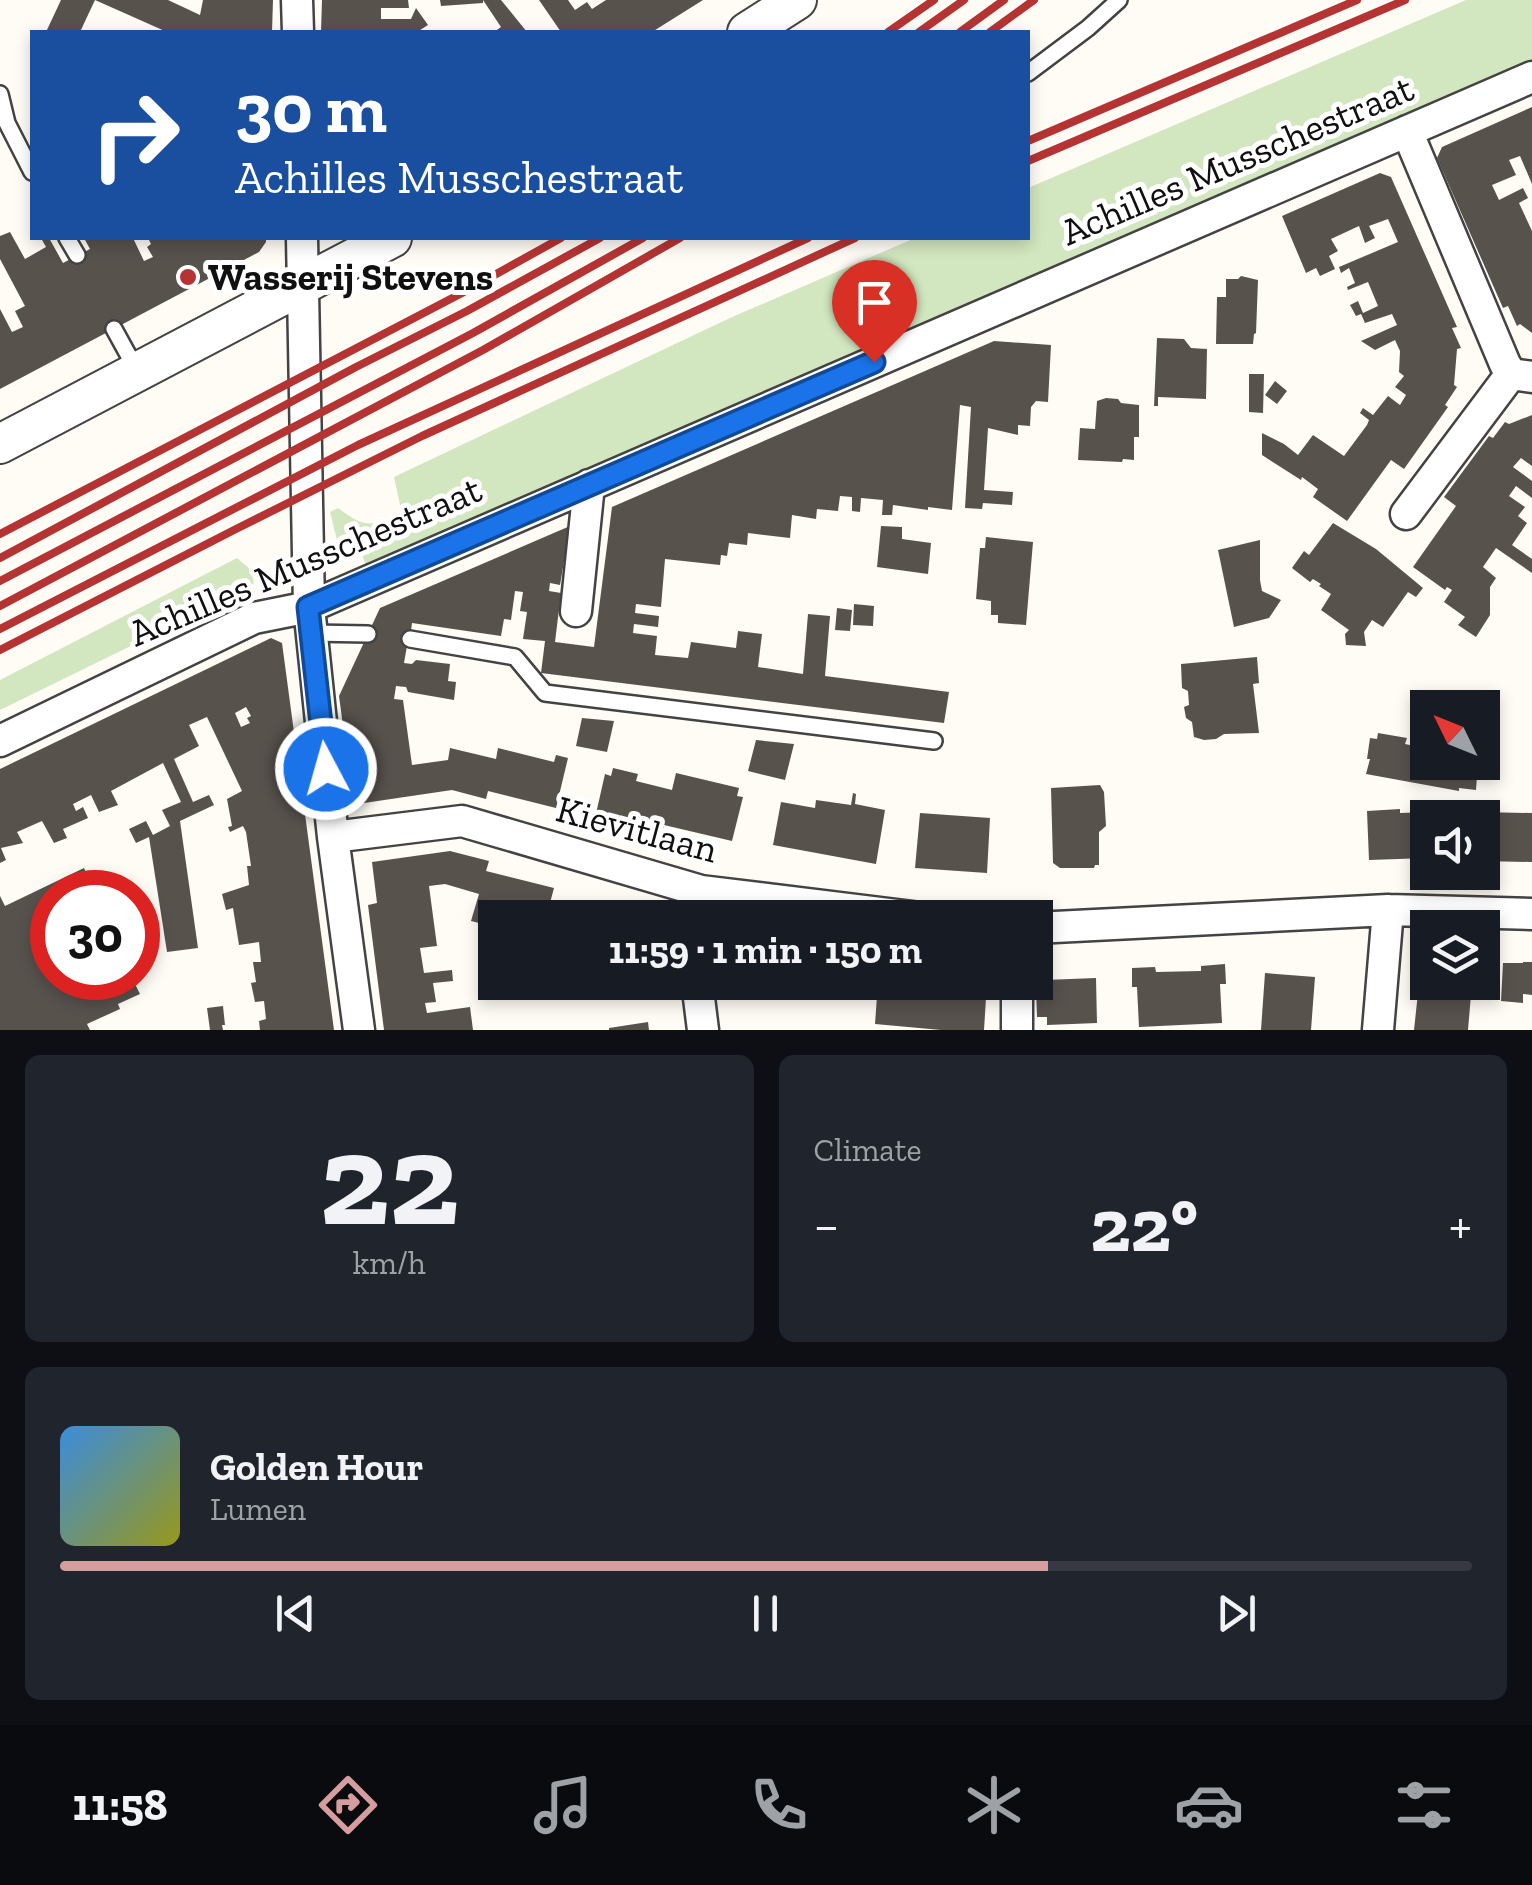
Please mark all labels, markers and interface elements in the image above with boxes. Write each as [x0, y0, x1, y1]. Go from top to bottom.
street label: Achilles Musschestraat [1054, 65, 1420, 255]
text: 30 m [235, 66, 387, 150]
icon: right [70, 70, 200, 200]
text: Achilles Musschestraat [235, 151, 683, 205]
place label: Wasserij Stevens [208, 254, 493, 300]
pin [832, 260, 917, 363]
marker: Wasserij Stevens [177, 266, 199, 288]
icon: arrive [847, 275, 902, 330]
street label: Achilles Musschestraat [122, 466, 488, 656]
north arrow [1410, 690, 1500, 780]
map controls [1410, 690, 1500, 1000]
position arrow [274, 717, 378, 821]
street label: Kievitlaan [551, 785, 723, 873]
button: sound [1410, 800, 1500, 890]
speed limit sign: 30 [30, 870, 160, 1000]
button: layers [1410, 910, 1500, 1000]
text: 11:59 · 1 min · 150 m [609, 927, 922, 973]
text: 22 [319, 1101, 459, 1257]
text: Climate [814, 1131, 922, 1169]
text: 22° [1090, 1180, 1198, 1270]
text: − [814, 1192, 839, 1258]
text: + [1449, 1192, 1472, 1258]
text: km/h [353, 1244, 426, 1282]
text: Golden Hour [210, 1444, 423, 1490]
text: Lumen [210, 1490, 306, 1528]
icon: previous [268, 1586, 323, 1641]
icon: pause [738, 1586, 793, 1641]
icon: next [1209, 1586, 1264, 1641]
icon: directions [313, 1770, 383, 1840]
icon: music [528, 1770, 598, 1840]
icon: phone [744, 1770, 814, 1840]
icon: climate [959, 1770, 1029, 1840]
icon: car [1174, 1770, 1244, 1840]
icon: filters [1389, 1770, 1459, 1840]
text: 11:58 [73, 1778, 168, 1832]

